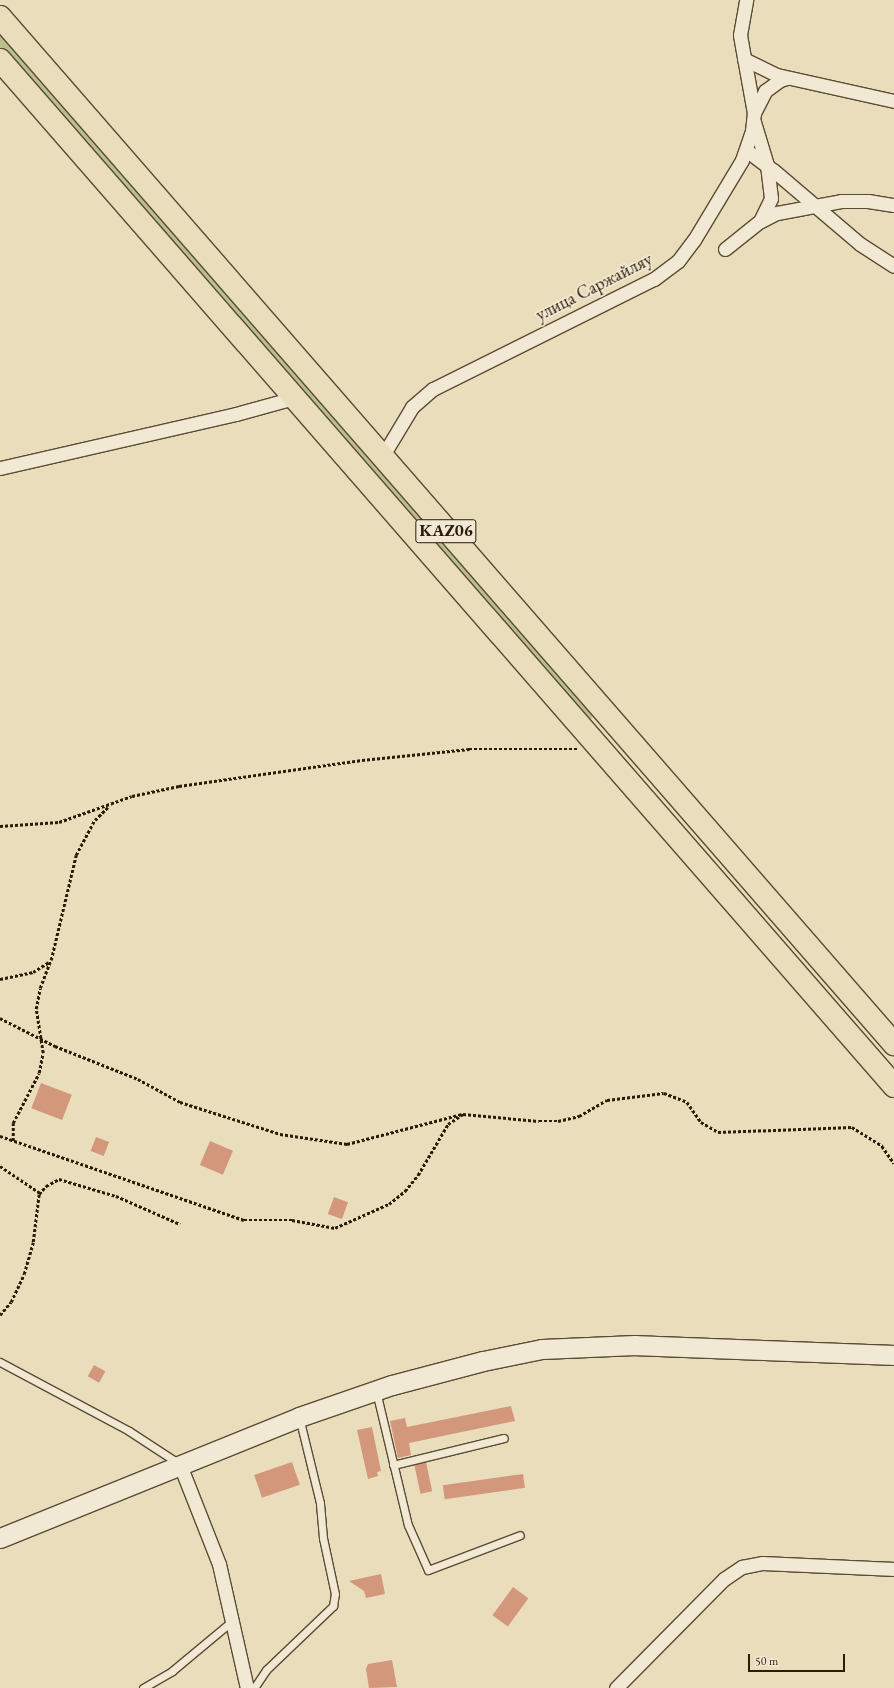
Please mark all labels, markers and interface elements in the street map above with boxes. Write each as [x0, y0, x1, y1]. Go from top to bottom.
street label: улица Саржайляу [532, 248, 656, 326]
road number: KАZ06 [415, 516, 477, 546]
scale bar [750, 1646, 847, 1672]
text: 50 m [755, 1653, 778, 1669]

